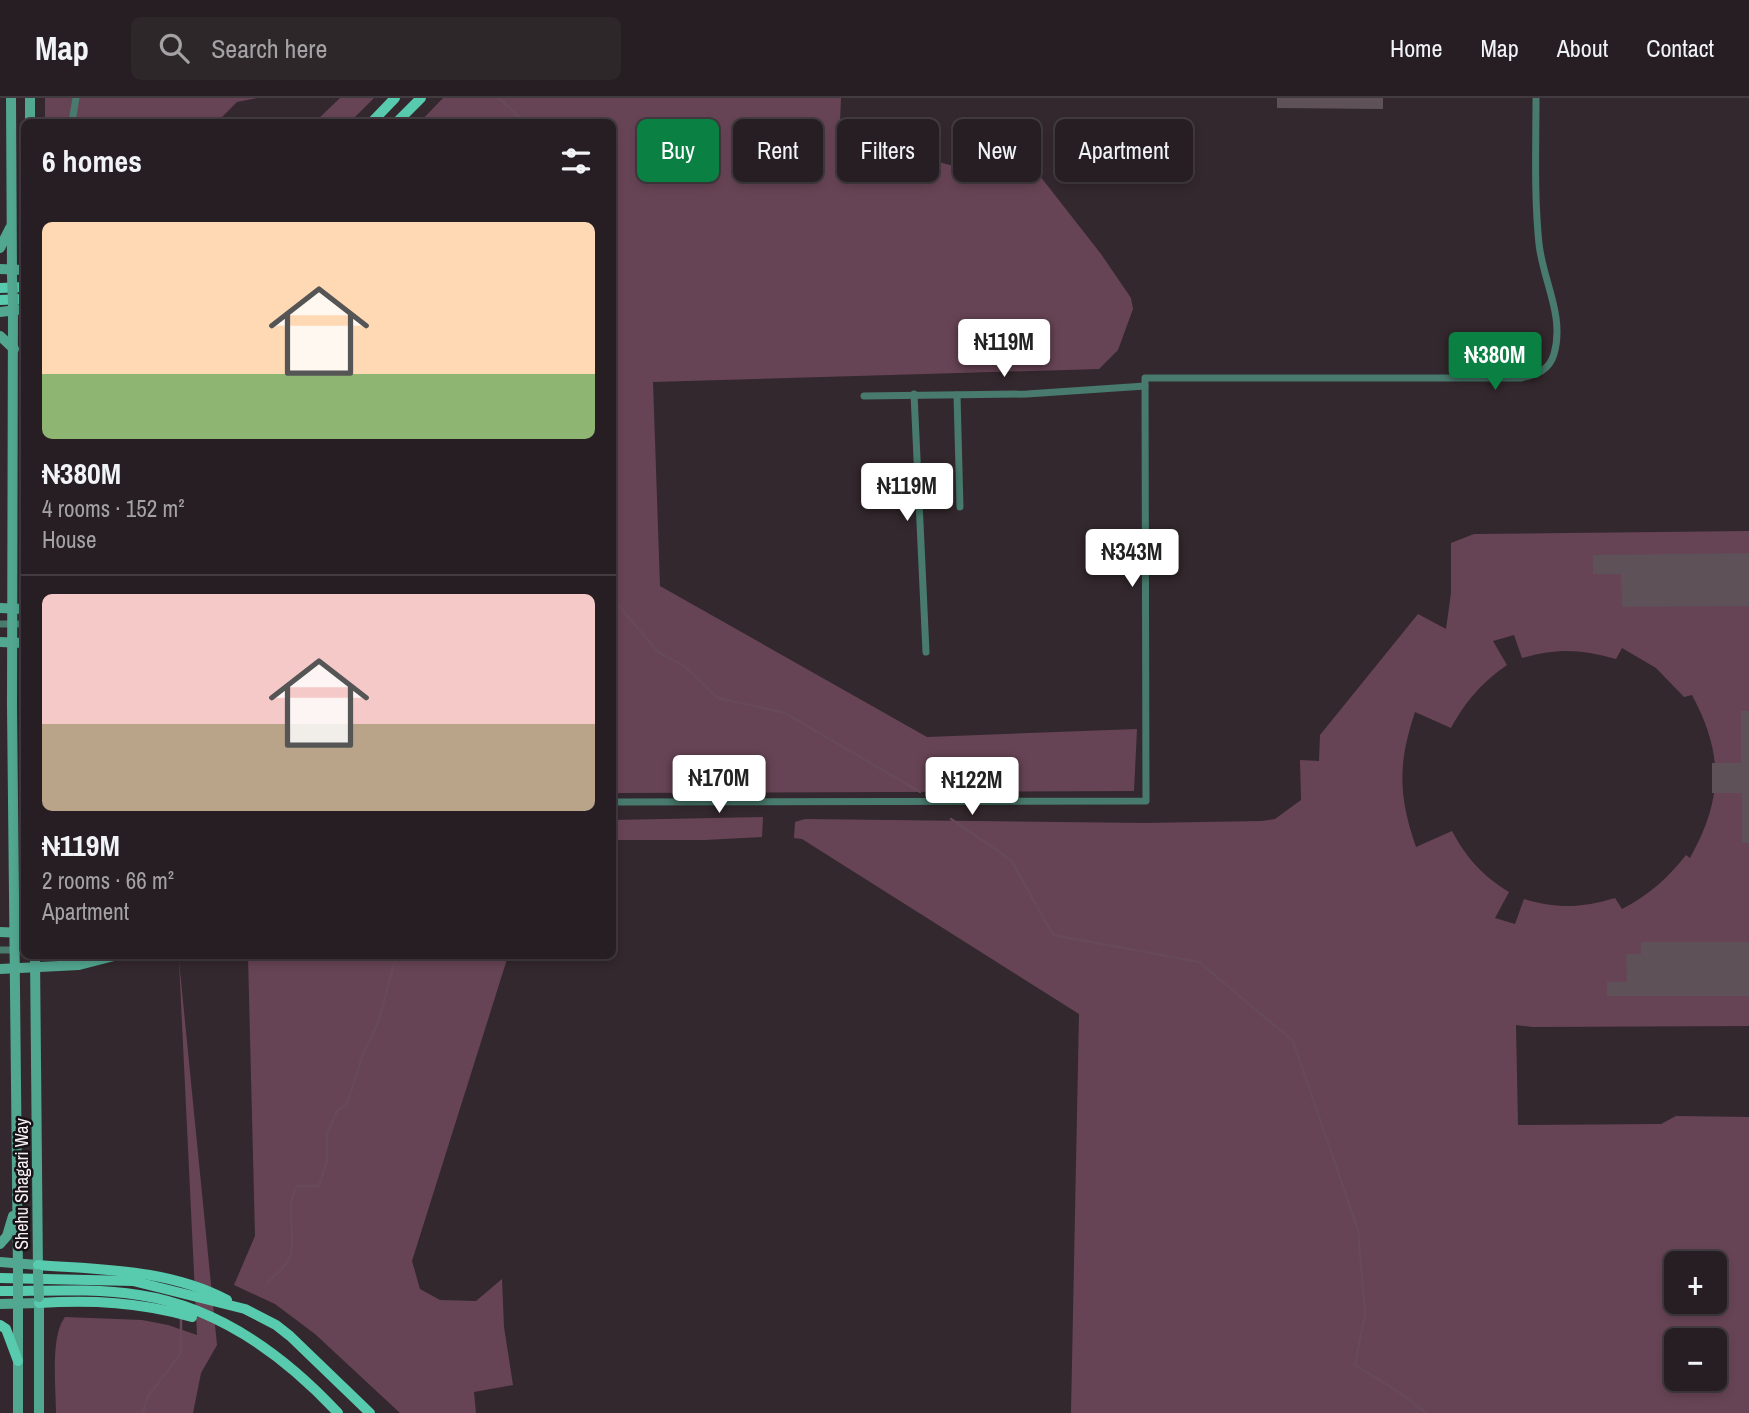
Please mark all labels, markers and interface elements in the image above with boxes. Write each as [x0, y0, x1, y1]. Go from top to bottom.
search box [131, 17, 621, 80]
text: Map [35, 26, 89, 70]
icon: search [155, 29, 193, 67]
text: Search here [211, 31, 327, 66]
text: Home [1390, 32, 1442, 64]
text: Map [1480, 32, 1519, 64]
text: About [1557, 32, 1608, 64]
text: Contact [1646, 32, 1714, 64]
chip: Buy [637, 119, 719, 182]
chip: Rent [733, 119, 823, 182]
chip: Filters [837, 119, 939, 182]
chip: New [953, 119, 1041, 182]
chip: Apartment [1055, 119, 1193, 182]
text: 6 homes [42, 141, 142, 181]
icon: filters [557, 142, 595, 180]
icon: home [256, 268, 382, 394]
pin: ₦119M [955, 320, 1053, 379]
text: ₦119M [974, 326, 1034, 357]
pin: ₦380M [1446, 332, 1544, 392]
text: ₦380M [1465, 339, 1525, 370]
text: ₦380M [42, 453, 121, 493]
pin: ₦119M [858, 464, 956, 523]
text: ₦119M [877, 470, 937, 501]
text: 4 rooms · 152 m² [42, 493, 185, 524]
text: House [42, 524, 97, 555]
pin: ₦343M [1083, 530, 1181, 589]
text: ₦343M [1102, 536, 1162, 567]
icon: home [256, 640, 382, 766]
pin: ₦170M [670, 756, 768, 815]
pin: ₦122M [923, 758, 1021, 817]
text: ₦170M [689, 762, 749, 793]
text: ₦122M [942, 764, 1002, 795]
text: ₦119M [42, 825, 120, 865]
text: 2 rooms · 66 m² [42, 865, 174, 896]
text: Apartment [42, 896, 129, 927]
street label: Shehu Shagari Way [9, 1118, 34, 1250]
map controls [1664, 1251, 1727, 1391]
button: + [1664, 1251, 1727, 1314]
button: − [1664, 1328, 1727, 1391]

